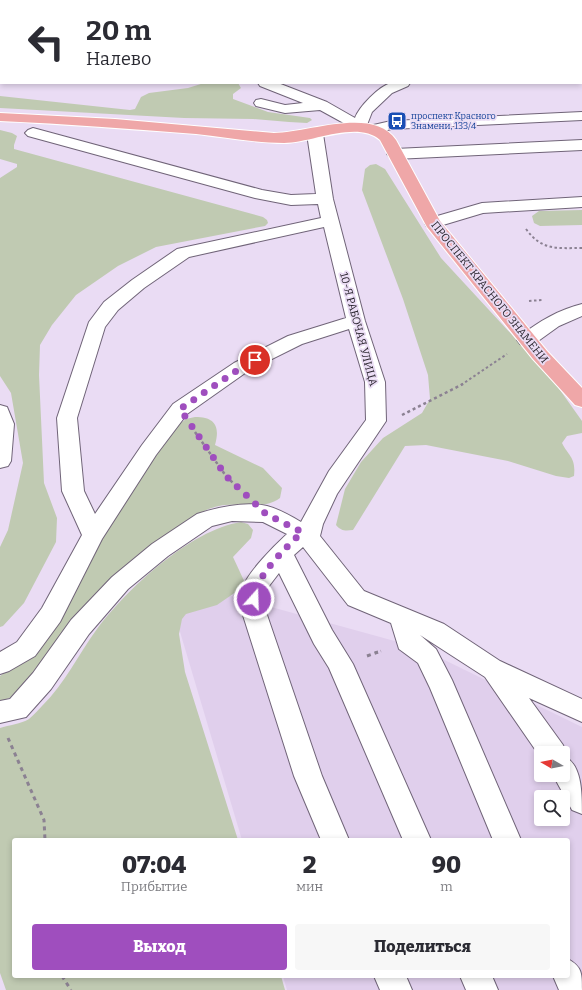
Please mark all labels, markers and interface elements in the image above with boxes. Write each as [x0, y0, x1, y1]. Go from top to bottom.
text: 20 m [86, 14, 151, 47]
icon: left [20, 16, 72, 68]
text: Налево [86, 48, 151, 70]
bus stop icon: проспект Красного Знамени, 133/4 [386, 110, 408, 132]
place label: проспект Красного Знамени, 133/4 [411, 111, 496, 131]
street label: ПРОСПЕКТ КРАСНОГО ЗНАМЕНИ [428, 219, 551, 366]
street label: 10-Я РАБОЧАЯ УЛИЦА [337, 271, 380, 388]
pin [238, 343, 272, 377]
icon: arrive [244, 349, 266, 371]
position arrow [233, 578, 275, 620]
north arrow [534, 746, 570, 782]
map controls [534, 746, 570, 826]
button: search [534, 790, 570, 826]
text: 07:04 [122, 851, 186, 879]
text: 2 [303, 851, 316, 879]
text: 90 [432, 851, 461, 879]
text: Прибытие [121, 879, 187, 894]
text: мин [296, 879, 323, 894]
text: m [440, 879, 453, 894]
button: Выход [32, 924, 287, 970]
button: Поделиться [295, 924, 550, 970]

